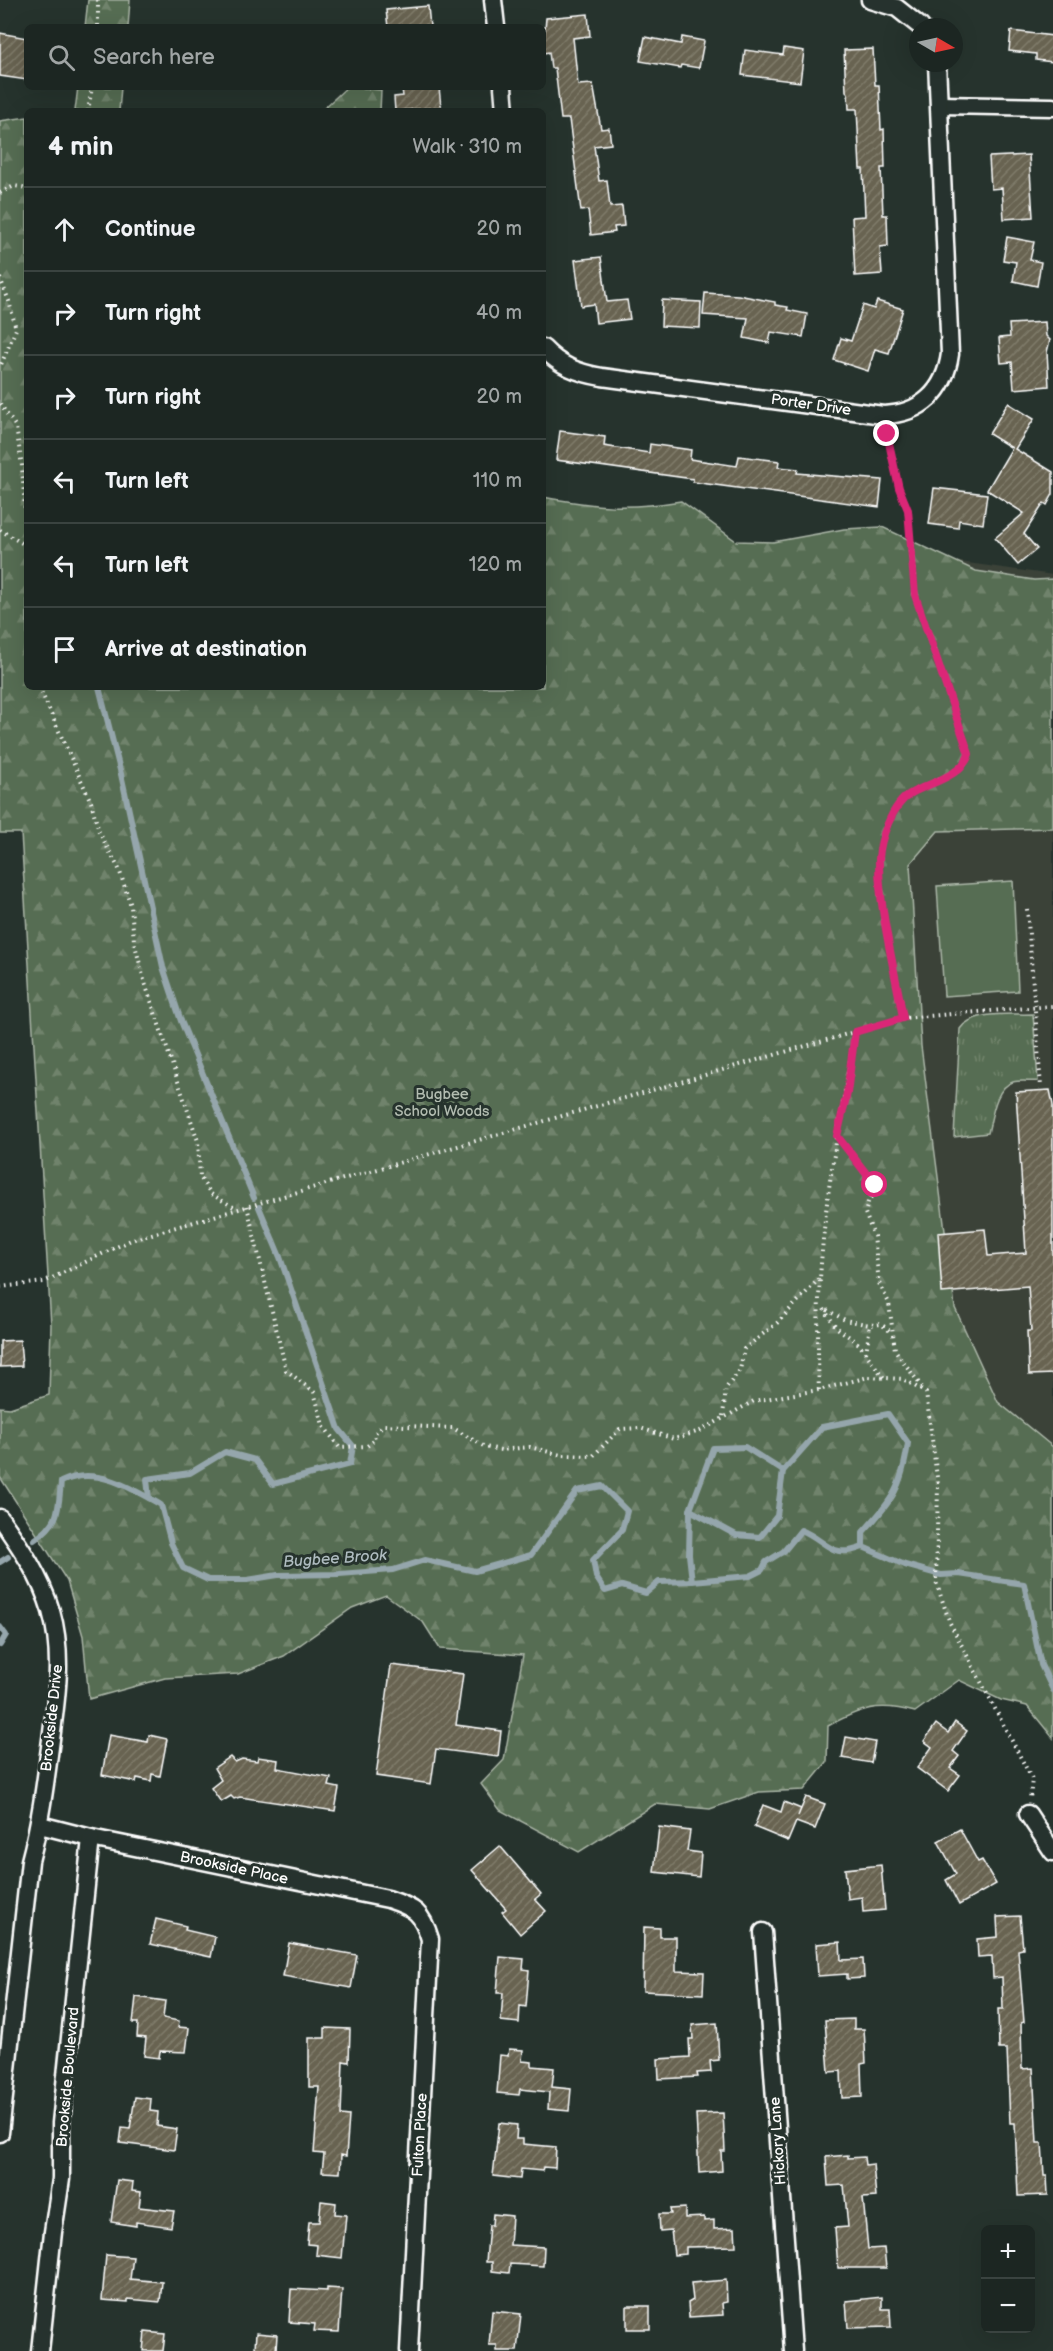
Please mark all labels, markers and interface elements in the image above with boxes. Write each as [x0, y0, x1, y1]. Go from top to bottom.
north arrow [909, 18, 963, 72]
search box [24, 24, 546, 90]
icon: search [45, 41, 78, 74]
text: Search here [93, 44, 215, 71]
text: 4 min [48, 132, 113, 163]
text: Walk · 310 m [413, 135, 522, 159]
icon: ahead [48, 213, 81, 246]
text: Continue [105, 216, 195, 243]
text: 20 m [477, 217, 522, 241]
icon: right [48, 297, 81, 330]
text: Turn right [105, 300, 201, 327]
text: 40 m [476, 301, 522, 325]
icon: right [48, 381, 81, 414]
text: Turn right [105, 384, 201, 411]
text: 20 m [477, 385, 522, 409]
street label: Porter Drive [770, 390, 852, 420]
route end [873, 420, 899, 446]
icon: left [48, 465, 81, 498]
text: Turn left [105, 468, 189, 495]
text: 110 m [473, 469, 522, 493]
icon: left [48, 549, 81, 582]
text: Turn left [105, 552, 189, 579]
text: 120 m [469, 553, 522, 577]
icon: arrive [48, 633, 81, 666]
text: Arrive at destination [105, 636, 307, 663]
park label: Bugbee School Woods [394, 1085, 490, 1121]
route start [861, 1171, 887, 1197]
water label: Bugbee Brook [283, 1546, 389, 1572]
street label: Brookside Drive [37, 1663, 67, 1772]
street label: Brookside Place [178, 1847, 290, 1889]
street label: Brookside Boulevard [52, 2006, 84, 2148]
street label: Fulton Place [408, 2093, 432, 2177]
street label: Hickory Lane [765, 2096, 791, 2186]
map controls [981, 2225, 1035, 2333]
button: + [981, 2225, 1035, 2279]
button: − [981, 2279, 1035, 2333]

